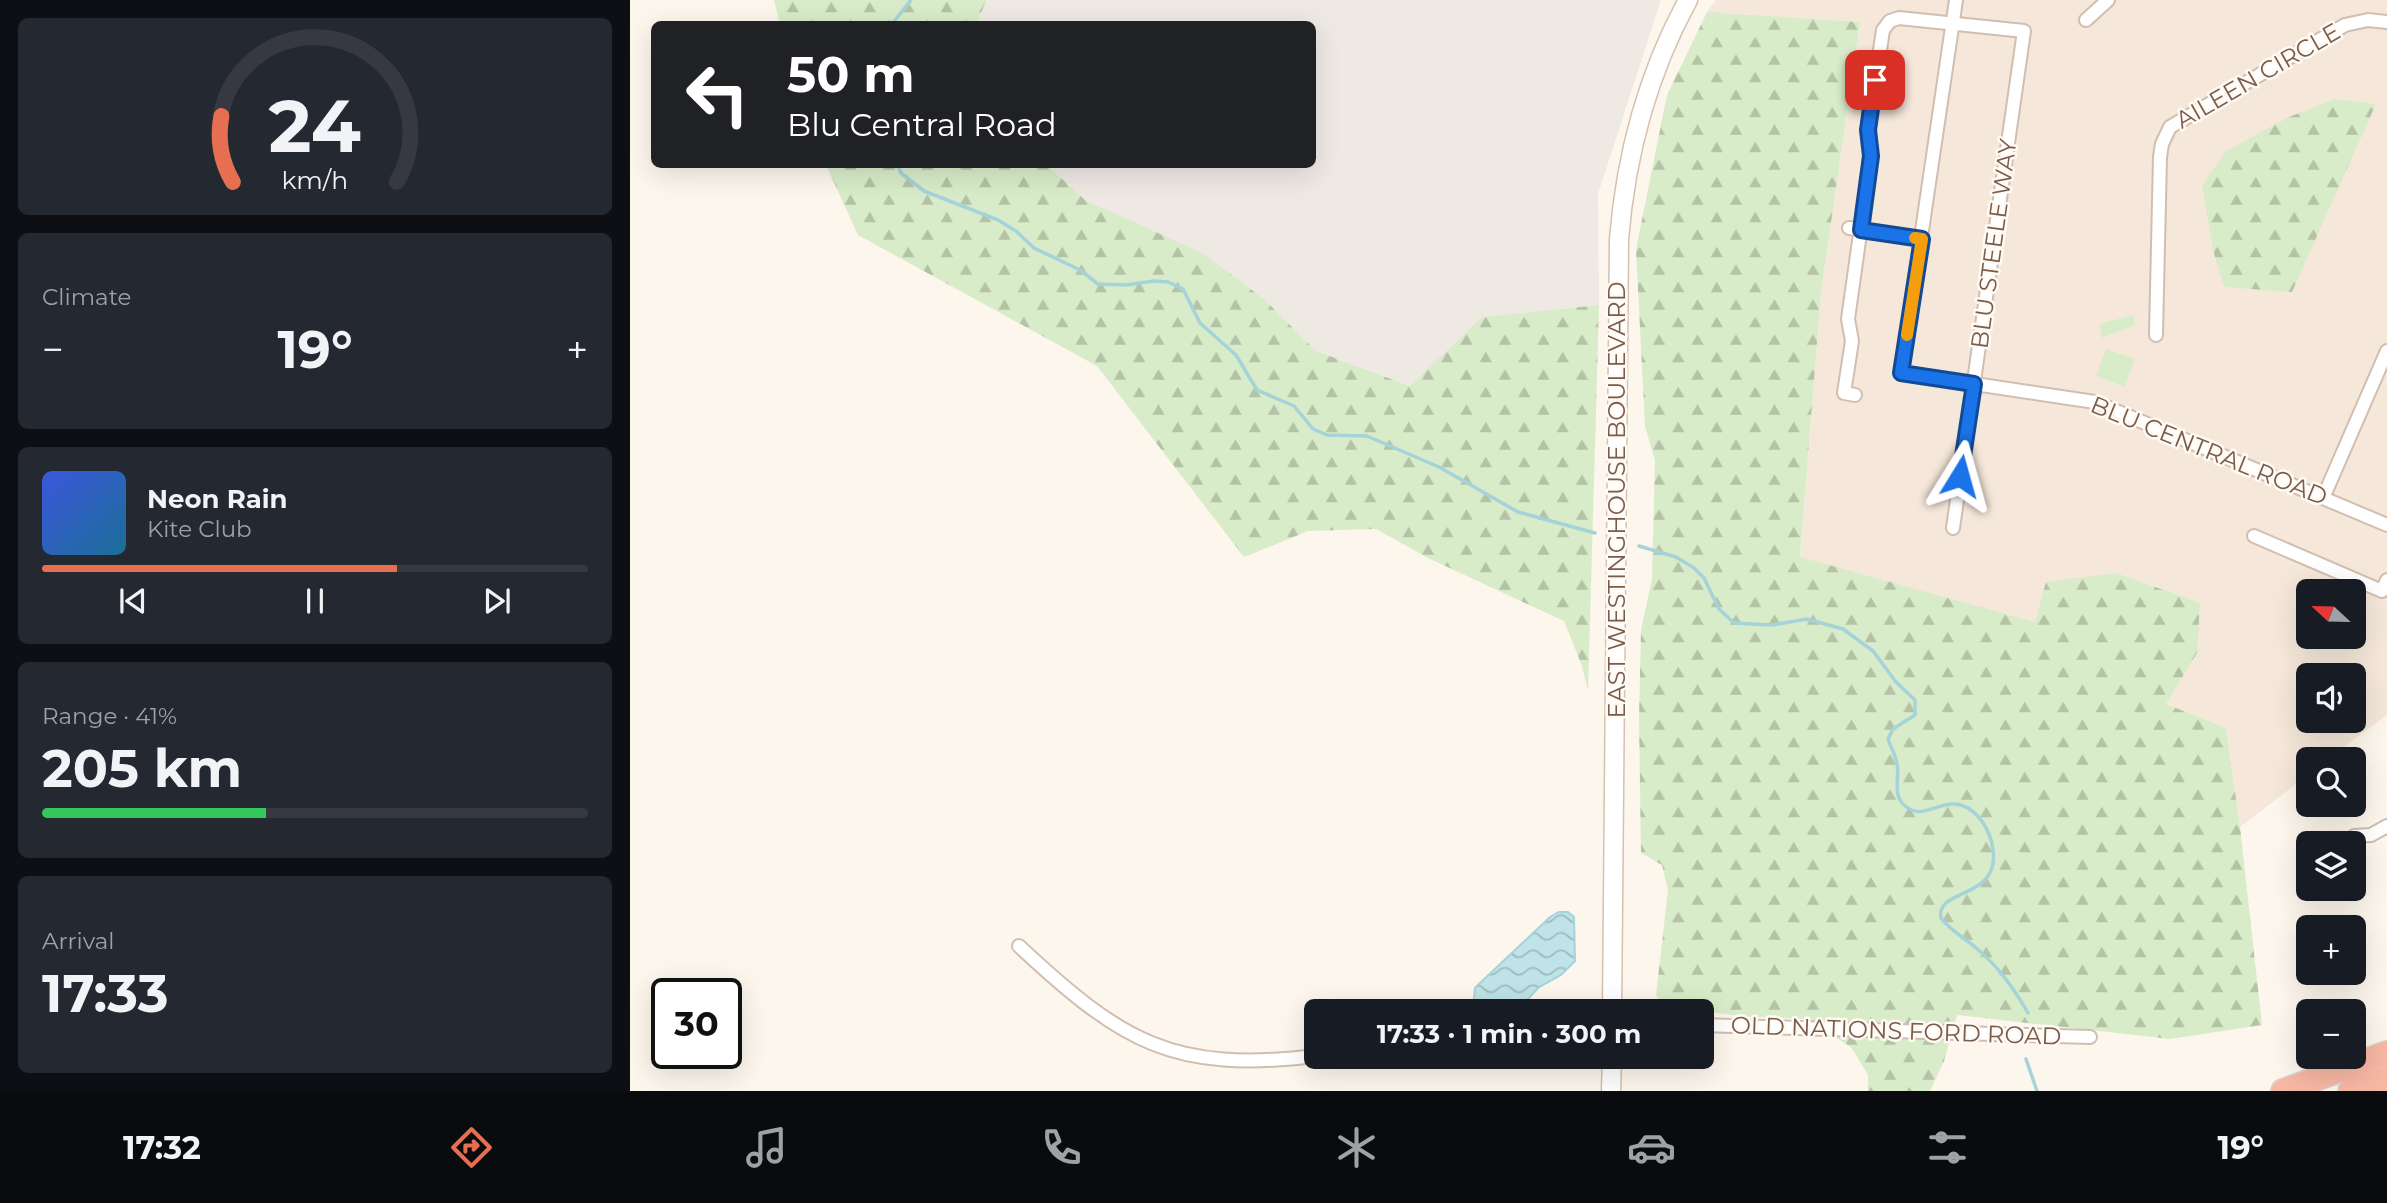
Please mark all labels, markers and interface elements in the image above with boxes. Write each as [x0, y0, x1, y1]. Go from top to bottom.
street label: AILEEN CIRCLE [2170, 17, 2345, 134]
text: 50 m [787, 45, 915, 104]
icon: left [672, 49, 763, 140]
pin [1845, 50, 1905, 110]
icon: arrive [1856, 61, 1894, 99]
text: 24 [269, 83, 361, 171]
text: Blu Central Road [787, 105, 1057, 144]
street label: BLU STEELE WAY [1964, 137, 2023, 351]
text: km/h [282, 165, 348, 195]
street label: EAST WESTINGHOUSE BOULEVARD [1602, 281, 1631, 719]
text: Climate [42, 283, 131, 311]
text: 19° [277, 318, 353, 381]
text: − [42, 326, 64, 373]
text: + [566, 326, 588, 373]
street label: BLU CENTRAL ROAD [2087, 390, 2332, 511]
position arrow [1923, 439, 1997, 513]
text: Neon Rain [147, 483, 288, 515]
text: Kite Club [147, 515, 252, 543]
north arrow [2296, 579, 2366, 649]
map controls [2296, 579, 2366, 1069]
icon: previous [114, 582, 152, 620]
icon: pause [296, 582, 334, 620]
icon: next [478, 582, 516, 620]
button: sound [2296, 663, 2366, 733]
text: Range · 41% [42, 702, 177, 730]
text: 205 km [42, 737, 242, 800]
button: search [2296, 747, 2366, 817]
button: layers [2296, 831, 2366, 901]
button: + [2296, 915, 2366, 985]
text: Arrival [42, 927, 115, 955]
text: 17:33 [42, 962, 169, 1025]
speed limit sign: 30 [651, 978, 742, 1069]
button: − [2296, 999, 2366, 1069]
street label: OLD NATIONS FORD ROAD [1730, 1010, 2062, 1051]
text: 17:33 · 1 min · 300 m [1377, 1018, 1641, 1050]
icon: directions [447, 1123, 496, 1172]
icon: music [742, 1123, 791, 1172]
icon: phone [1037, 1123, 1086, 1172]
icon: climate [1332, 1123, 1381, 1172]
icon: car [1627, 1123, 1676, 1172]
icon: filters [1923, 1123, 1972, 1172]
text: 17:32 [123, 1128, 201, 1167]
text: 19° [2218, 1128, 2264, 1167]

